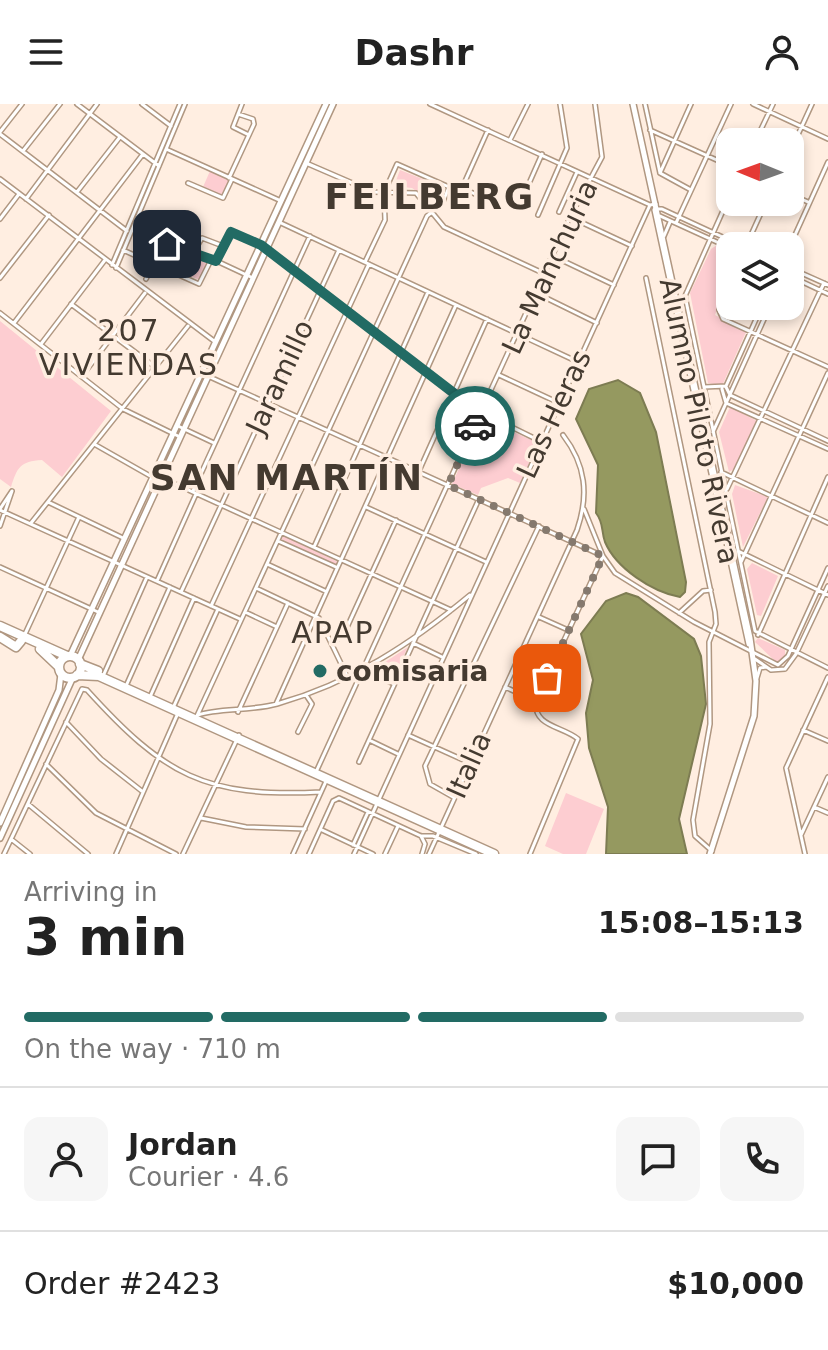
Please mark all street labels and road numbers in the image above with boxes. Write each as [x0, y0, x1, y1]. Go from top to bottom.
street label: La Manchuria [495, 175, 605, 359]
street label: Alumno Piloto Rivera [653, 275, 745, 567]
street label: Jaramillo [238, 315, 321, 441]
street label: Las Heras [510, 345, 598, 483]
street label: Italia [440, 727, 498, 803]

